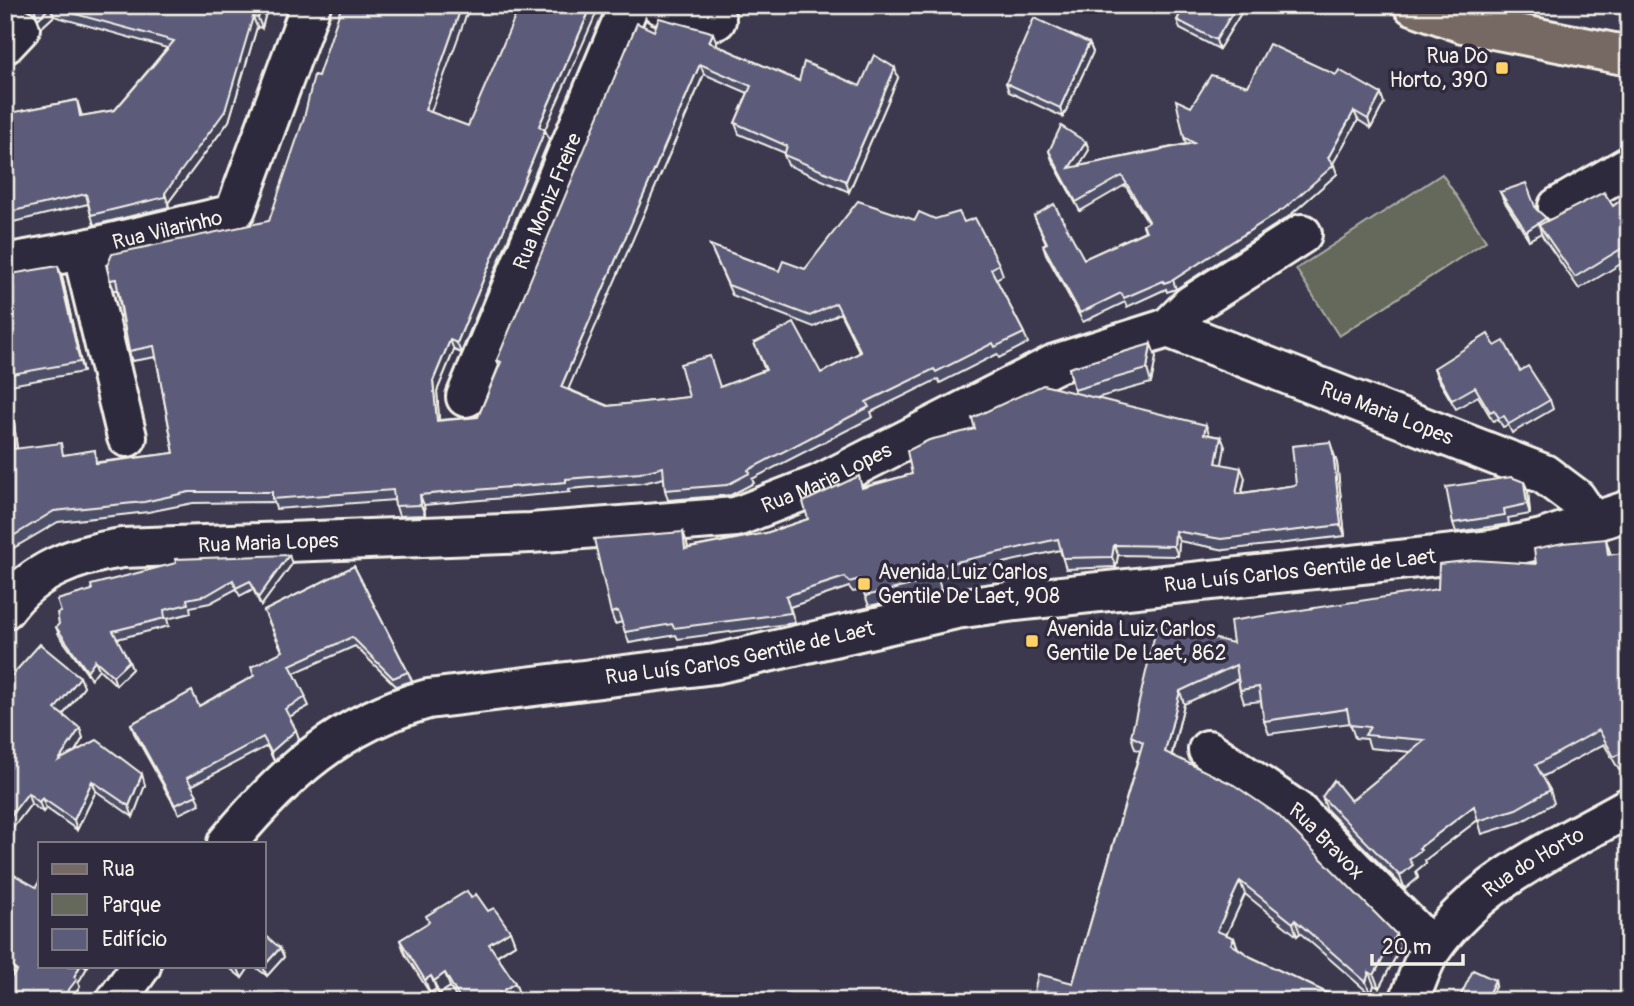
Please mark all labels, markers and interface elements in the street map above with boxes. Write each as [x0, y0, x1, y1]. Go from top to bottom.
place label: Rua Do Horto, 390 [1389, 43, 1488, 94]
marker: Rua Do Horto, 390 [1494, 60, 1510, 76]
street label: Rua Moniz Freire [507, 128, 588, 274]
street label: Rua Vilarinho [110, 204, 225, 256]
street label: Rua Maria Lopes [1316, 375, 1458, 451]
street label: Rua Maria Lopes [757, 436, 897, 519]
street label: Rua Maria Lopes [197, 527, 340, 559]
street label: Rua Luís Carlos Gentile de Laet [1163, 543, 1438, 598]
place label: Avenida Luiz Carlos Gentile De Laet, 908 [878, 559, 1060, 610]
marker: Avenida Luiz Carlos Gentile De Laet, 908 [856, 576, 872, 592]
street label: Rua Luís Carlos Gentile de Laet [604, 614, 877, 691]
place label: Avenida Luiz Carlos Gentile De Laet, 862 [1046, 616, 1227, 667]
marker: Avenida Luiz Carlos Gentile De Laet, 862 [1024, 633, 1040, 649]
street label: Rua Bravox [1284, 796, 1370, 885]
street label: Rua do Horto [1477, 820, 1589, 904]
legend [38, 842, 266, 968]
text: Rua [102, 856, 135, 883]
text: Parque [102, 892, 161, 919]
scale bar [1372, 922, 1462, 966]
text: Edifício [102, 926, 167, 953]
text: 20 m [1382, 934, 1431, 961]

